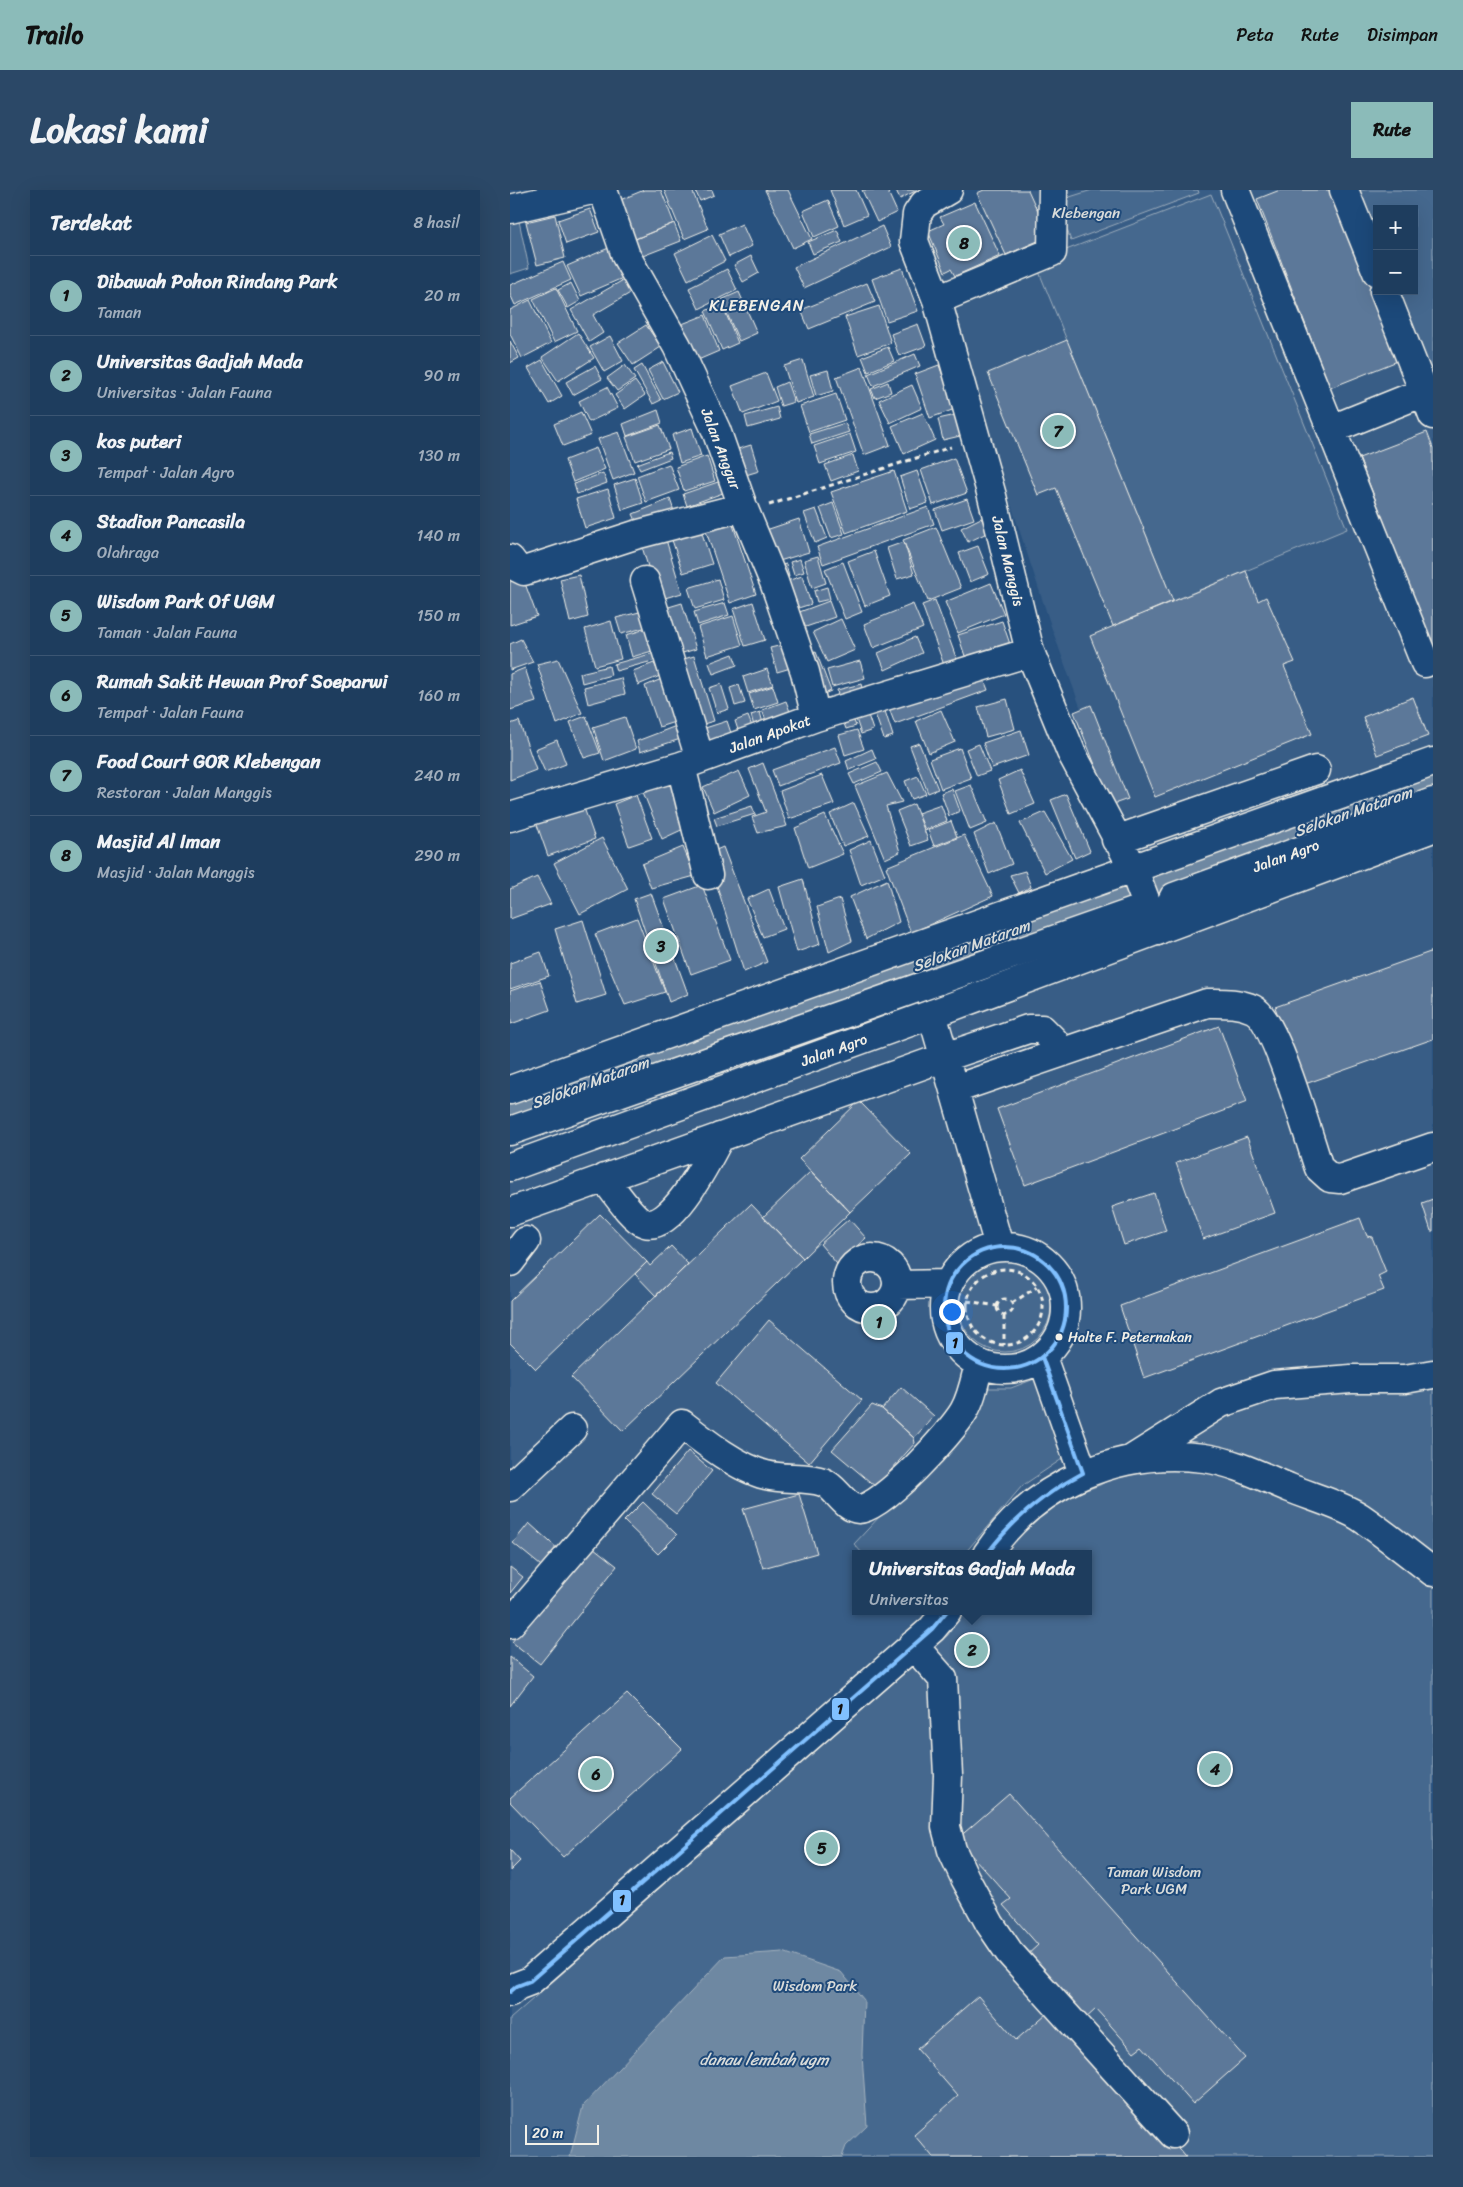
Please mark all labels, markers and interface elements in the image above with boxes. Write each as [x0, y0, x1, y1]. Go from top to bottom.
text: Trailo [25, 14, 83, 56]
text: Peta [1236, 19, 1273, 51]
text: Rute [1301, 19, 1339, 51]
text: Disimpan [1367, 19, 1438, 51]
text: Lokasi kami [30, 99, 208, 161]
button: Rute [1351, 102, 1433, 158]
park label: Klebengan [1052, 200, 1120, 226]
text: Terdekat [50, 204, 132, 242]
map controls [1373, 205, 1418, 295]
button: + [1373, 205, 1418, 250]
text: 8 hasil [413, 208, 460, 237]
pin: 8 [948, 224, 980, 262]
button: − [1373, 250, 1418, 295]
text: Dibawah Pohon Rindang Park [97, 265, 337, 298]
text: 1 [63, 281, 69, 310]
text: 20 m [424, 281, 460, 310]
district label: KLEBENGAN [709, 291, 805, 320]
text: Taman [97, 298, 141, 327]
text: Universitas Gadjah Mada [97, 345, 303, 378]
text: 2 [61, 361, 71, 390]
text: 90 m [424, 361, 460, 390]
text: Universitas · Jalan Fauna [97, 378, 272, 407]
street label: Jalan Anggur [693, 403, 749, 494]
pin: 7 [1042, 412, 1074, 450]
text: kos puteri [97, 425, 181, 458]
text: 3 [62, 441, 70, 470]
text: 130 m [418, 441, 460, 470]
text: Tempat · Jalan Agro [97, 458, 234, 487]
text: Stadion Pancasila [97, 505, 245, 538]
street label: Jalan Manggis [984, 512, 1032, 610]
text: 4 [61, 521, 71, 550]
text: 140 m [417, 521, 460, 550]
text: Olahraga [97, 538, 159, 567]
text: Wisdom Park Of UGM [97, 585, 275, 618]
text: 5 [61, 601, 71, 630]
text: 150 m [417, 601, 460, 630]
text: Taman · Jalan Fauna [97, 618, 237, 647]
text: Rumah Sakit Hewan Prof Soeparwi [97, 665, 388, 698]
text: 6 [61, 681, 71, 710]
text: 160 m [417, 681, 460, 710]
text: Tempat · Jalan Fauna [97, 698, 243, 727]
street label: Jalan Apokat [724, 707, 815, 761]
text: Food Court GOR Klebengan [97, 745, 320, 778]
text: 7 [61, 761, 71, 790]
text: 240 m [414, 761, 460, 790]
water label: Selokan Mataram [1290, 777, 1418, 845]
text: Restoran · Jalan Manggis [97, 778, 272, 807]
text: Masjid Al Iman [97, 825, 220, 858]
street label: Jalan Agro [1248, 832, 1324, 880]
text: 8 [61, 841, 71, 870]
text: 290 m [414, 841, 460, 870]
text: Masjid · Jalan Manggis [97, 858, 255, 887]
water label: Selokan Mataram [908, 910, 1036, 980]
pin: 3 [645, 927, 677, 965]
street label: Jalan Agro [796, 1026, 872, 1074]
water label: Selokan Mataram [527, 1047, 655, 1117]
your location [939, 1299, 965, 1325]
pin: 1 [863, 1303, 895, 1341]
place label: Halte F. Peternakan [1068, 1325, 1192, 1350]
line badge: 1 [945, 1331, 964, 1355]
text: 1 [952, 1331, 958, 1356]
marker: Halte F. Peternakan [1054, 1332, 1064, 1342]
popup [852, 1550, 1092, 1615]
text: Universitas Gadjah Mada [869, 1552, 1075, 1585]
text: Universitas [869, 1585, 948, 1614]
pin: 2 [956, 1631, 988, 1669]
line badge: 1 [831, 1697, 850, 1721]
text: 1 [837, 1697, 843, 1722]
pin: 4 [1199, 1750, 1231, 1788]
pin: 6 [580, 1755, 612, 1793]
pin: 5 [806, 1829, 838, 1867]
park label: Taman Wisdom Park UGM [1107, 1859, 1201, 1902]
text: 1 [619, 1888, 625, 1913]
line badge: 1 [612, 1889, 632, 1913]
park label: Wisdom Park [773, 1973, 857, 1999]
water label: danau lembah ugm [700, 2045, 830, 2074]
text: 20 m [532, 2121, 563, 2146]
scale bar [525, 2122, 599, 2145]

